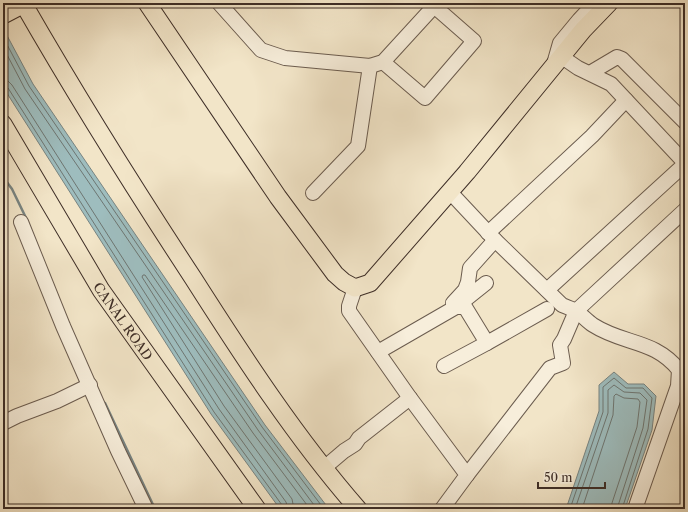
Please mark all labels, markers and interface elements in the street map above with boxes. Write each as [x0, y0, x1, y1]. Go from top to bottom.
street label: CANAL ROAD [90, 279, 156, 363]
scale bar [538, 464, 605, 490]
text: 50 m [544, 470, 573, 485]

